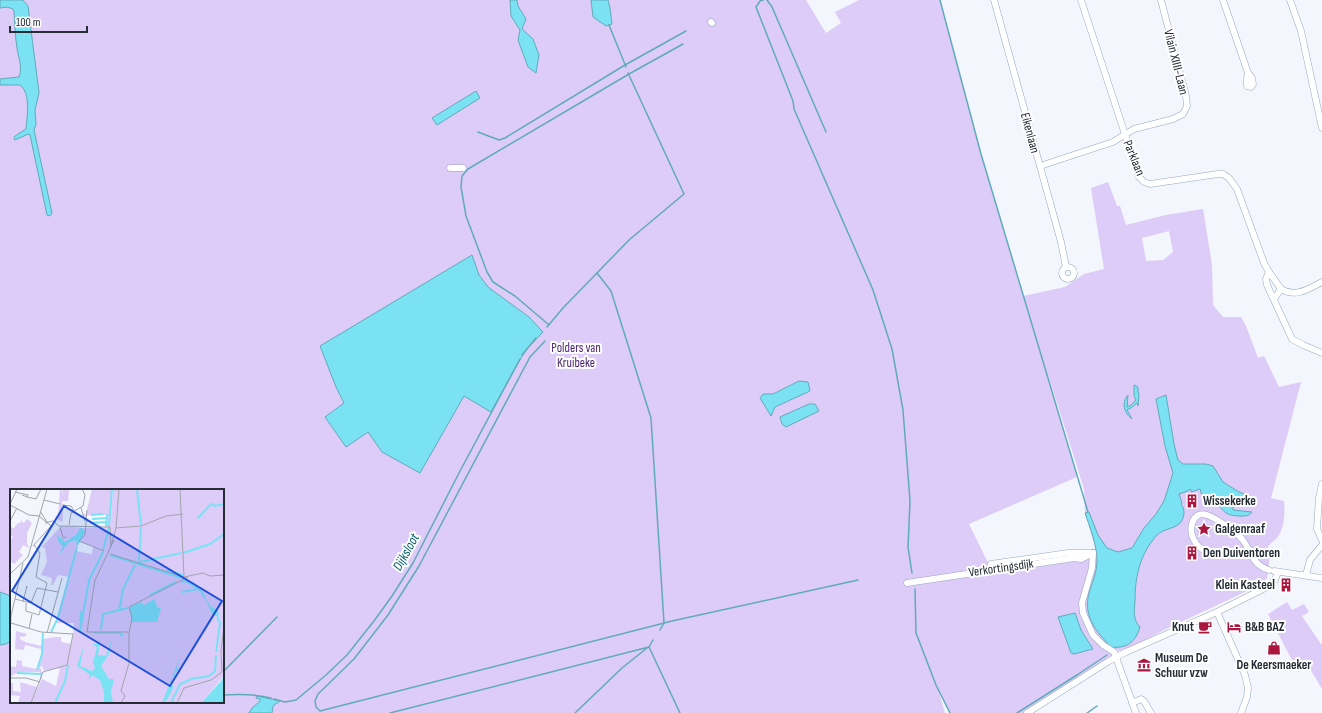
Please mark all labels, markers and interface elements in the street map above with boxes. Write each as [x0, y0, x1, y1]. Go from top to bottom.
scale bar [10, 8, 87, 34]
text: 100 m [16, 15, 41, 30]
street label: Vilain XIIII-Laan [1160, 28, 1192, 96]
street label: Eikenlaan [1017, 111, 1043, 155]
street label: Parklaan [1120, 138, 1148, 178]
park label: Polders van Kruibeke [551, 340, 601, 371]
inset map [10, 489, 224, 703]
building icon: Wissekerke [1184, 493, 1200, 509]
place label: Wissekerke [1203, 493, 1256, 509]
place icon: Galgenraaf [1196, 521, 1212, 537]
place label: Galgenraaf [1215, 521, 1266, 537]
water label: Dijksloot [389, 530, 423, 574]
building icon: Den Duiventoren [1184, 545, 1200, 561]
place label: Den Duiventoren [1203, 545, 1280, 561]
street label: Verkortingsdijk [968, 556, 1035, 580]
place label: Klein Kasteel [1215, 577, 1275, 593]
building icon: Klein Kasteel [1278, 577, 1294, 593]
place label: Knut [1172, 619, 1195, 635]
cafe icon: Knut [1197, 619, 1213, 635]
hotel icon: B&B BAZ [1226, 619, 1242, 635]
place label: B&B BAZ [1245, 619, 1285, 635]
shop icon: De Keersmaeker [1266, 640, 1282, 656]
place label: Museum De Schuur vzw [1155, 650, 1209, 681]
museum icon: Museum De Schuur vzw [1136, 657, 1152, 673]
place label: De Keersmaeker [1237, 657, 1311, 673]

